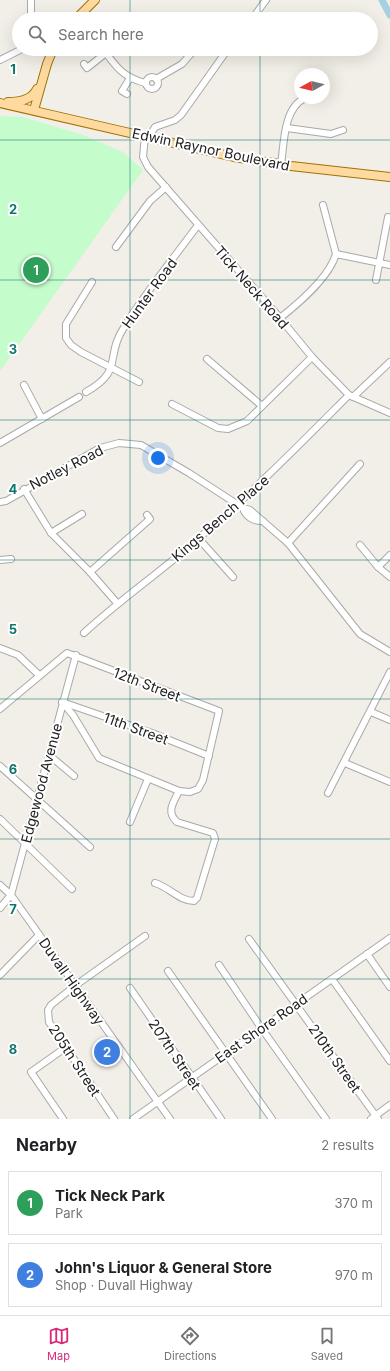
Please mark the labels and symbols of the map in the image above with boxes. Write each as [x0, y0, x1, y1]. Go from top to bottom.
text: 1 [10, 61, 16, 77]
north arrow [294, 68, 330, 104]
street label: Edwin Raynor Boulevard [131, 124, 291, 174]
text: 2 [9, 201, 17, 217]
street label: Tick Neck Road [211, 242, 293, 332]
pin: 1 [23, 255, 49, 285]
street label: Hunter Road [118, 255, 180, 331]
text: 3 [9, 341, 17, 357]
street label: Notley Road [26, 441, 106, 493]
your location [148, 448, 168, 468]
street label: Kings Bench Place [168, 471, 272, 565]
text: 4 [9, 481, 18, 497]
text: 5 [9, 621, 17, 637]
street label: 12th Street [111, 663, 183, 705]
street label: 11th Street [101, 708, 171, 748]
street label: Edgewood Avenue [17, 721, 65, 845]
text: 6 [9, 761, 17, 777]
text: 7 [9, 901, 17, 917]
street label: Duvall Highway [36, 934, 108, 1028]
street label: East Shore Road [212, 990, 310, 1066]
street label: 207th Street [145, 1016, 205, 1093]
street label: 205th Street [45, 1021, 105, 1099]
street label: 210th Street [305, 1021, 365, 1096]
pin: 2 [94, 1037, 120, 1067]
text: 8 [9, 1041, 17, 1057]

